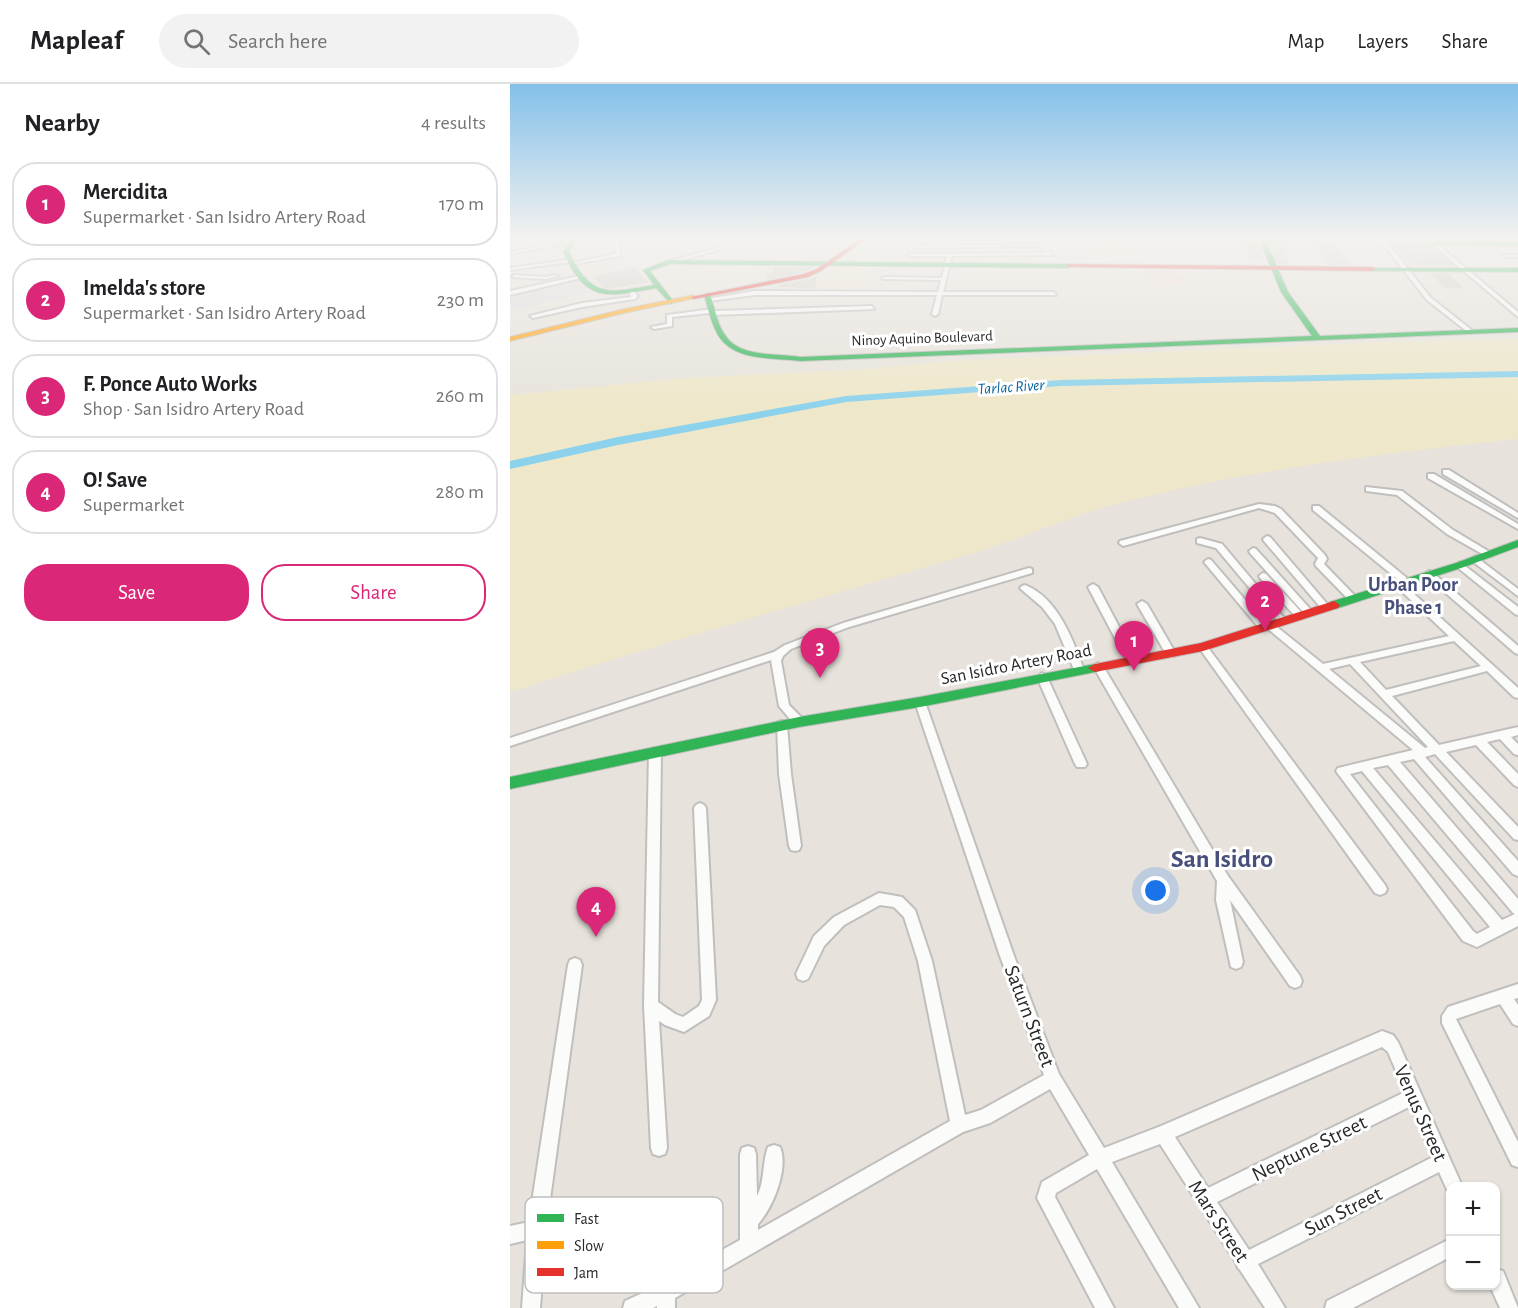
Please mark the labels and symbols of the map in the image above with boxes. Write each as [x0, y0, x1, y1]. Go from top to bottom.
street label: Ninoy Aquino Boulevard [851, 329, 993, 348]
water label: Tarlac River [977, 377, 1046, 397]
district label: Urban Poor Phase 1 [1368, 575, 1458, 618]
pin: 2 [1246, 582, 1284, 631]
pin: 1 [1114, 622, 1154, 671]
pin: 3 [800, 628, 840, 678]
street label: San Isidro Artery Road [939, 642, 1093, 688]
district label: San Isidro [1171, 846, 1273, 872]
your location [1141, 876, 1170, 905]
pin: 4 [576, 888, 616, 937]
street label: Saturn Street [1001, 963, 1059, 1070]
street label: Venus Street [1390, 1062, 1451, 1165]
street label: Neptune Street [1248, 1112, 1370, 1185]
street label: Mars Street [1184, 1176, 1253, 1266]
street label: Sun Street [1301, 1183, 1386, 1240]
legend [525, 1197, 723, 1293]
text: Fast [574, 1211, 599, 1227]
text: Slow [574, 1238, 604, 1254]
text: Jam [574, 1265, 599, 1281]

